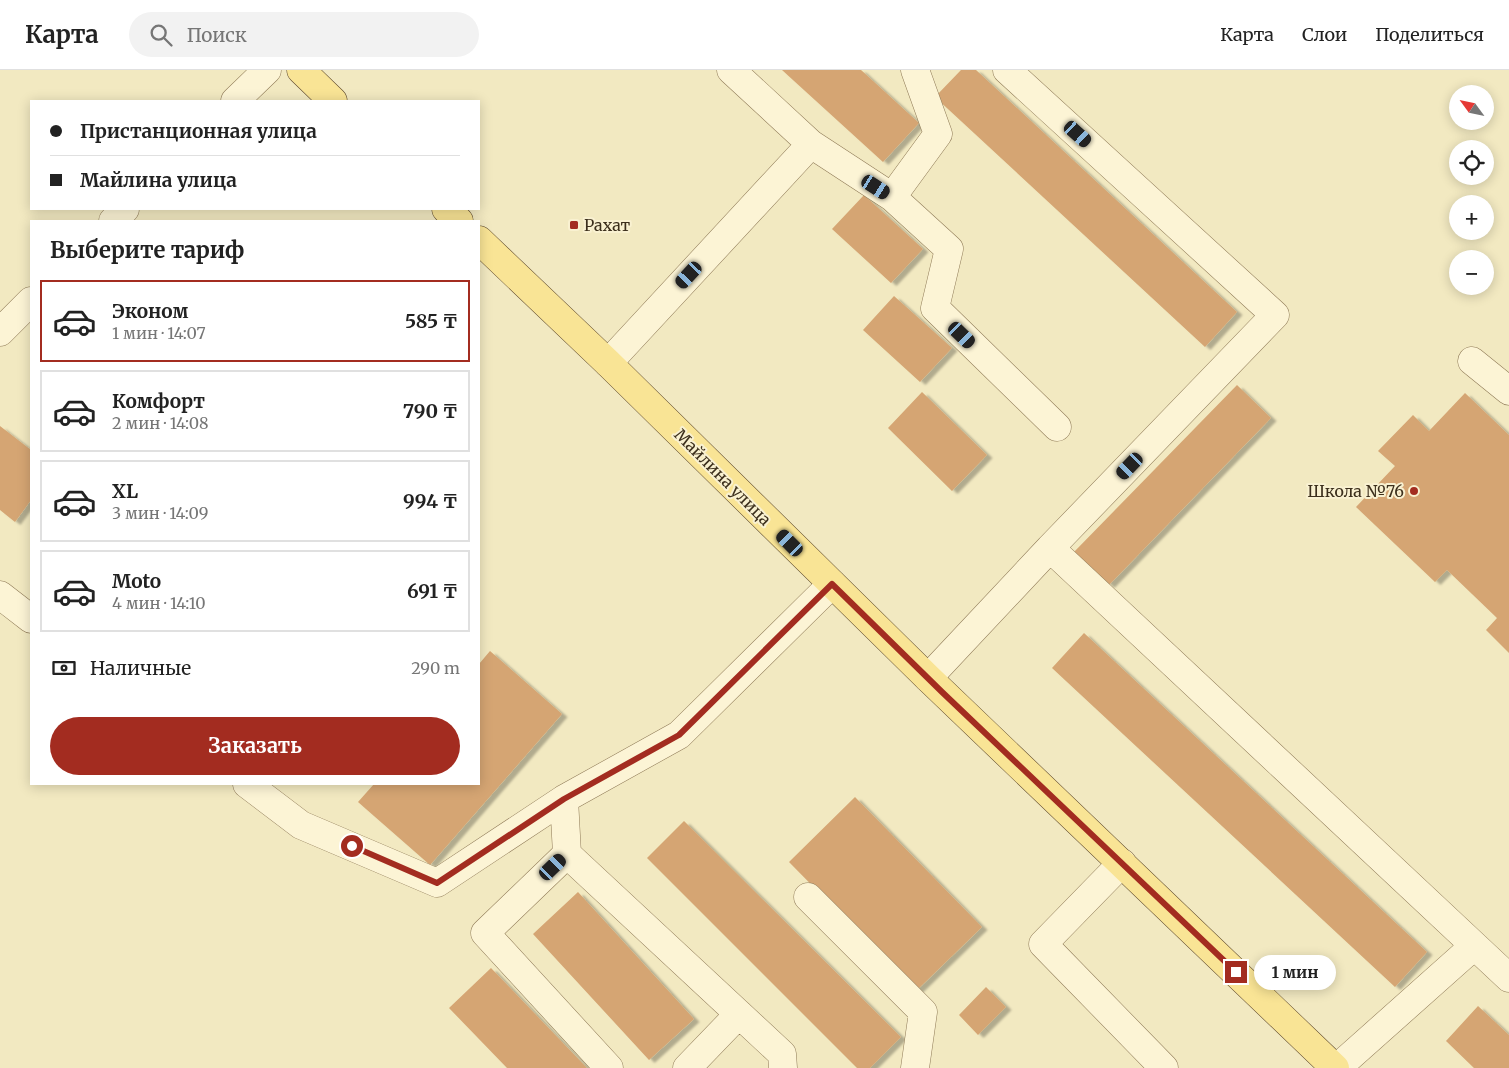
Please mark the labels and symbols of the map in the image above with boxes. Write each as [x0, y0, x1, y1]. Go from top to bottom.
north arrow [1449, 85, 1494, 130]
car [1061, 118, 1094, 150]
car [859, 173, 892, 201]
place label: Рахат [584, 215, 631, 235]
marker: Рахат [568, 219, 580, 231]
car [673, 259, 704, 291]
car [945, 319, 978, 351]
street label: Майлина улица [671, 425, 776, 530]
car [1114, 450, 1145, 482]
place label: Школа №76 [1307, 481, 1404, 501]
marker: Школа №76 [1408, 485, 1420, 497]
car [774, 527, 805, 559]
route start [341, 835, 363, 857]
car [536, 851, 569, 883]
callout: 1 мин [1254, 954, 1336, 990]
route end [1225, 961, 1247, 983]

